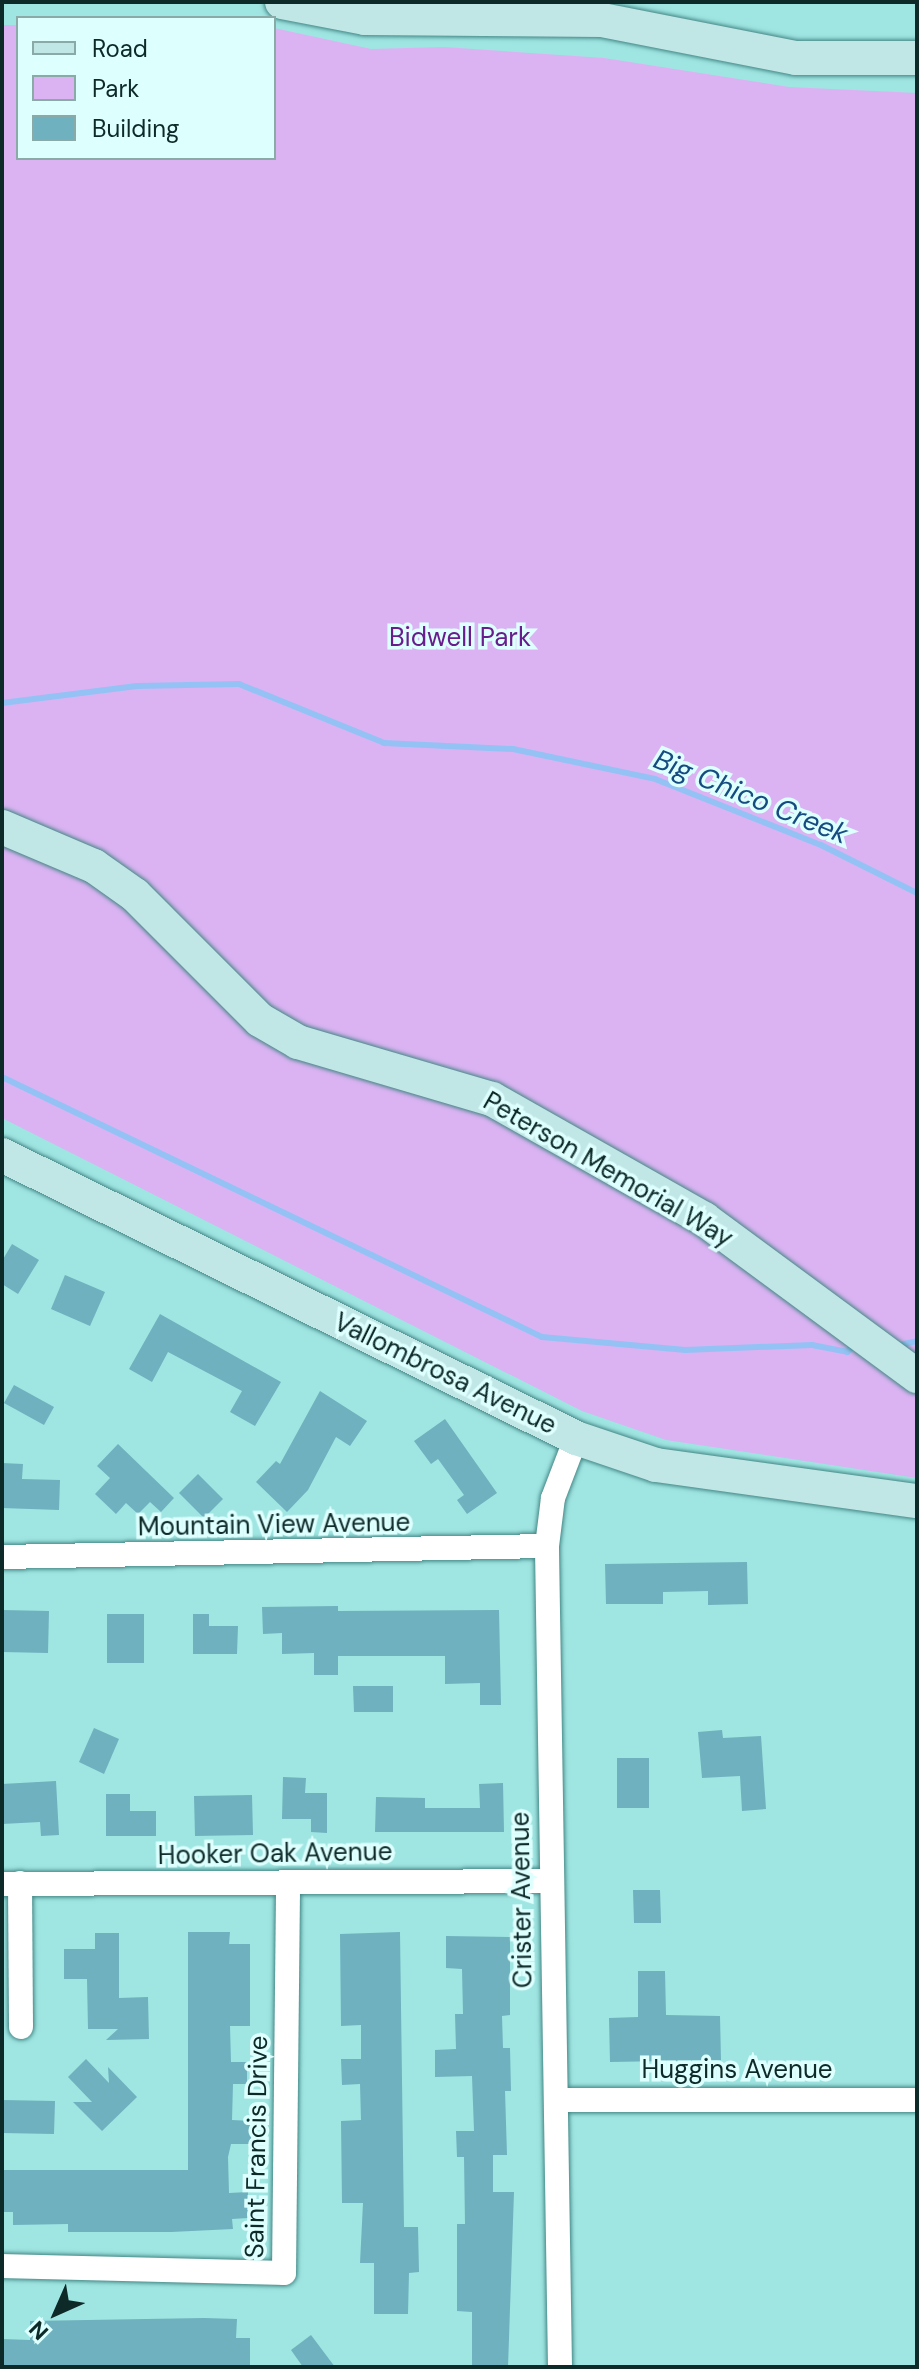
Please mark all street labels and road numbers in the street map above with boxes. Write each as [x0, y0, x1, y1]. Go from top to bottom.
street label: Peterson Memorial Way [478, 1086, 738, 1254]
street label: Vallombrosa Avenue [329, 1307, 561, 1441]
street label: Mountain View Avenue [137, 1507, 411, 1543]
street label: Crister Avenue [505, 1812, 539, 1988]
street label: Hooker Oak Avenue [157, 1836, 393, 1872]
street label: Saint Francis Drive [239, 2035, 275, 2259]
street label: Huggins Avenue [641, 2054, 833, 2086]

